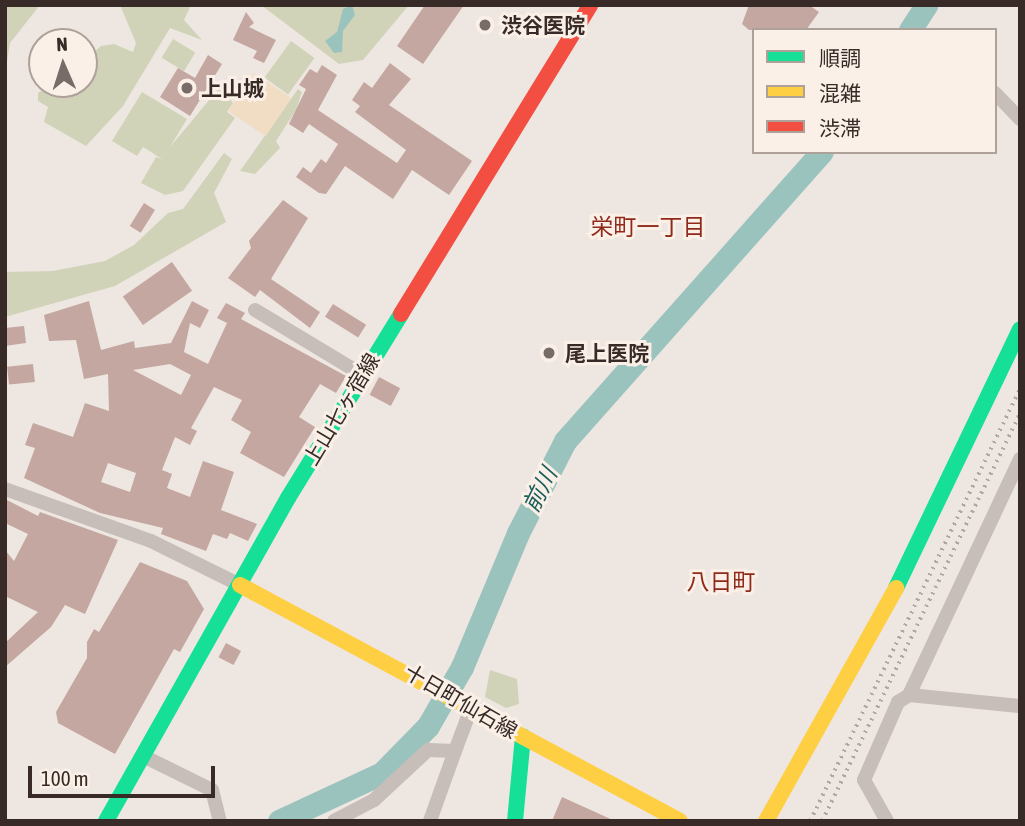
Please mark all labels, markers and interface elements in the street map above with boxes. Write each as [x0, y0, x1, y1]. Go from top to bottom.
place label: 渋谷医院 [501, 12, 585, 38]
marker: 渋谷医院 [475, 15, 495, 35]
north arrow [28, 28, 98, 98]
legend [752, 28, 997, 154]
text: N [56, 33, 68, 55]
text: 順調 [819, 46, 861, 70]
place label: 上山城 [201, 75, 264, 101]
marker: 上山城 [179, 80, 195, 96]
text: 混雑 [819, 81, 861, 105]
text: 渋滞 [819, 116, 861, 140]
district label: 栄町一丁目 [591, 213, 705, 241]
place label: 尾上医院 [565, 340, 649, 366]
marker: 尾上医院 [539, 343, 559, 363]
street label: 上山七ヶ宿線 [298, 349, 384, 469]
water label: 前川 [517, 463, 563, 517]
district label: 八日町 [687, 568, 755, 596]
street label: 十日町仙石線 [400, 659, 522, 743]
scale bar [32, 752, 219, 796]
text: 100 m [41, 766, 89, 790]

